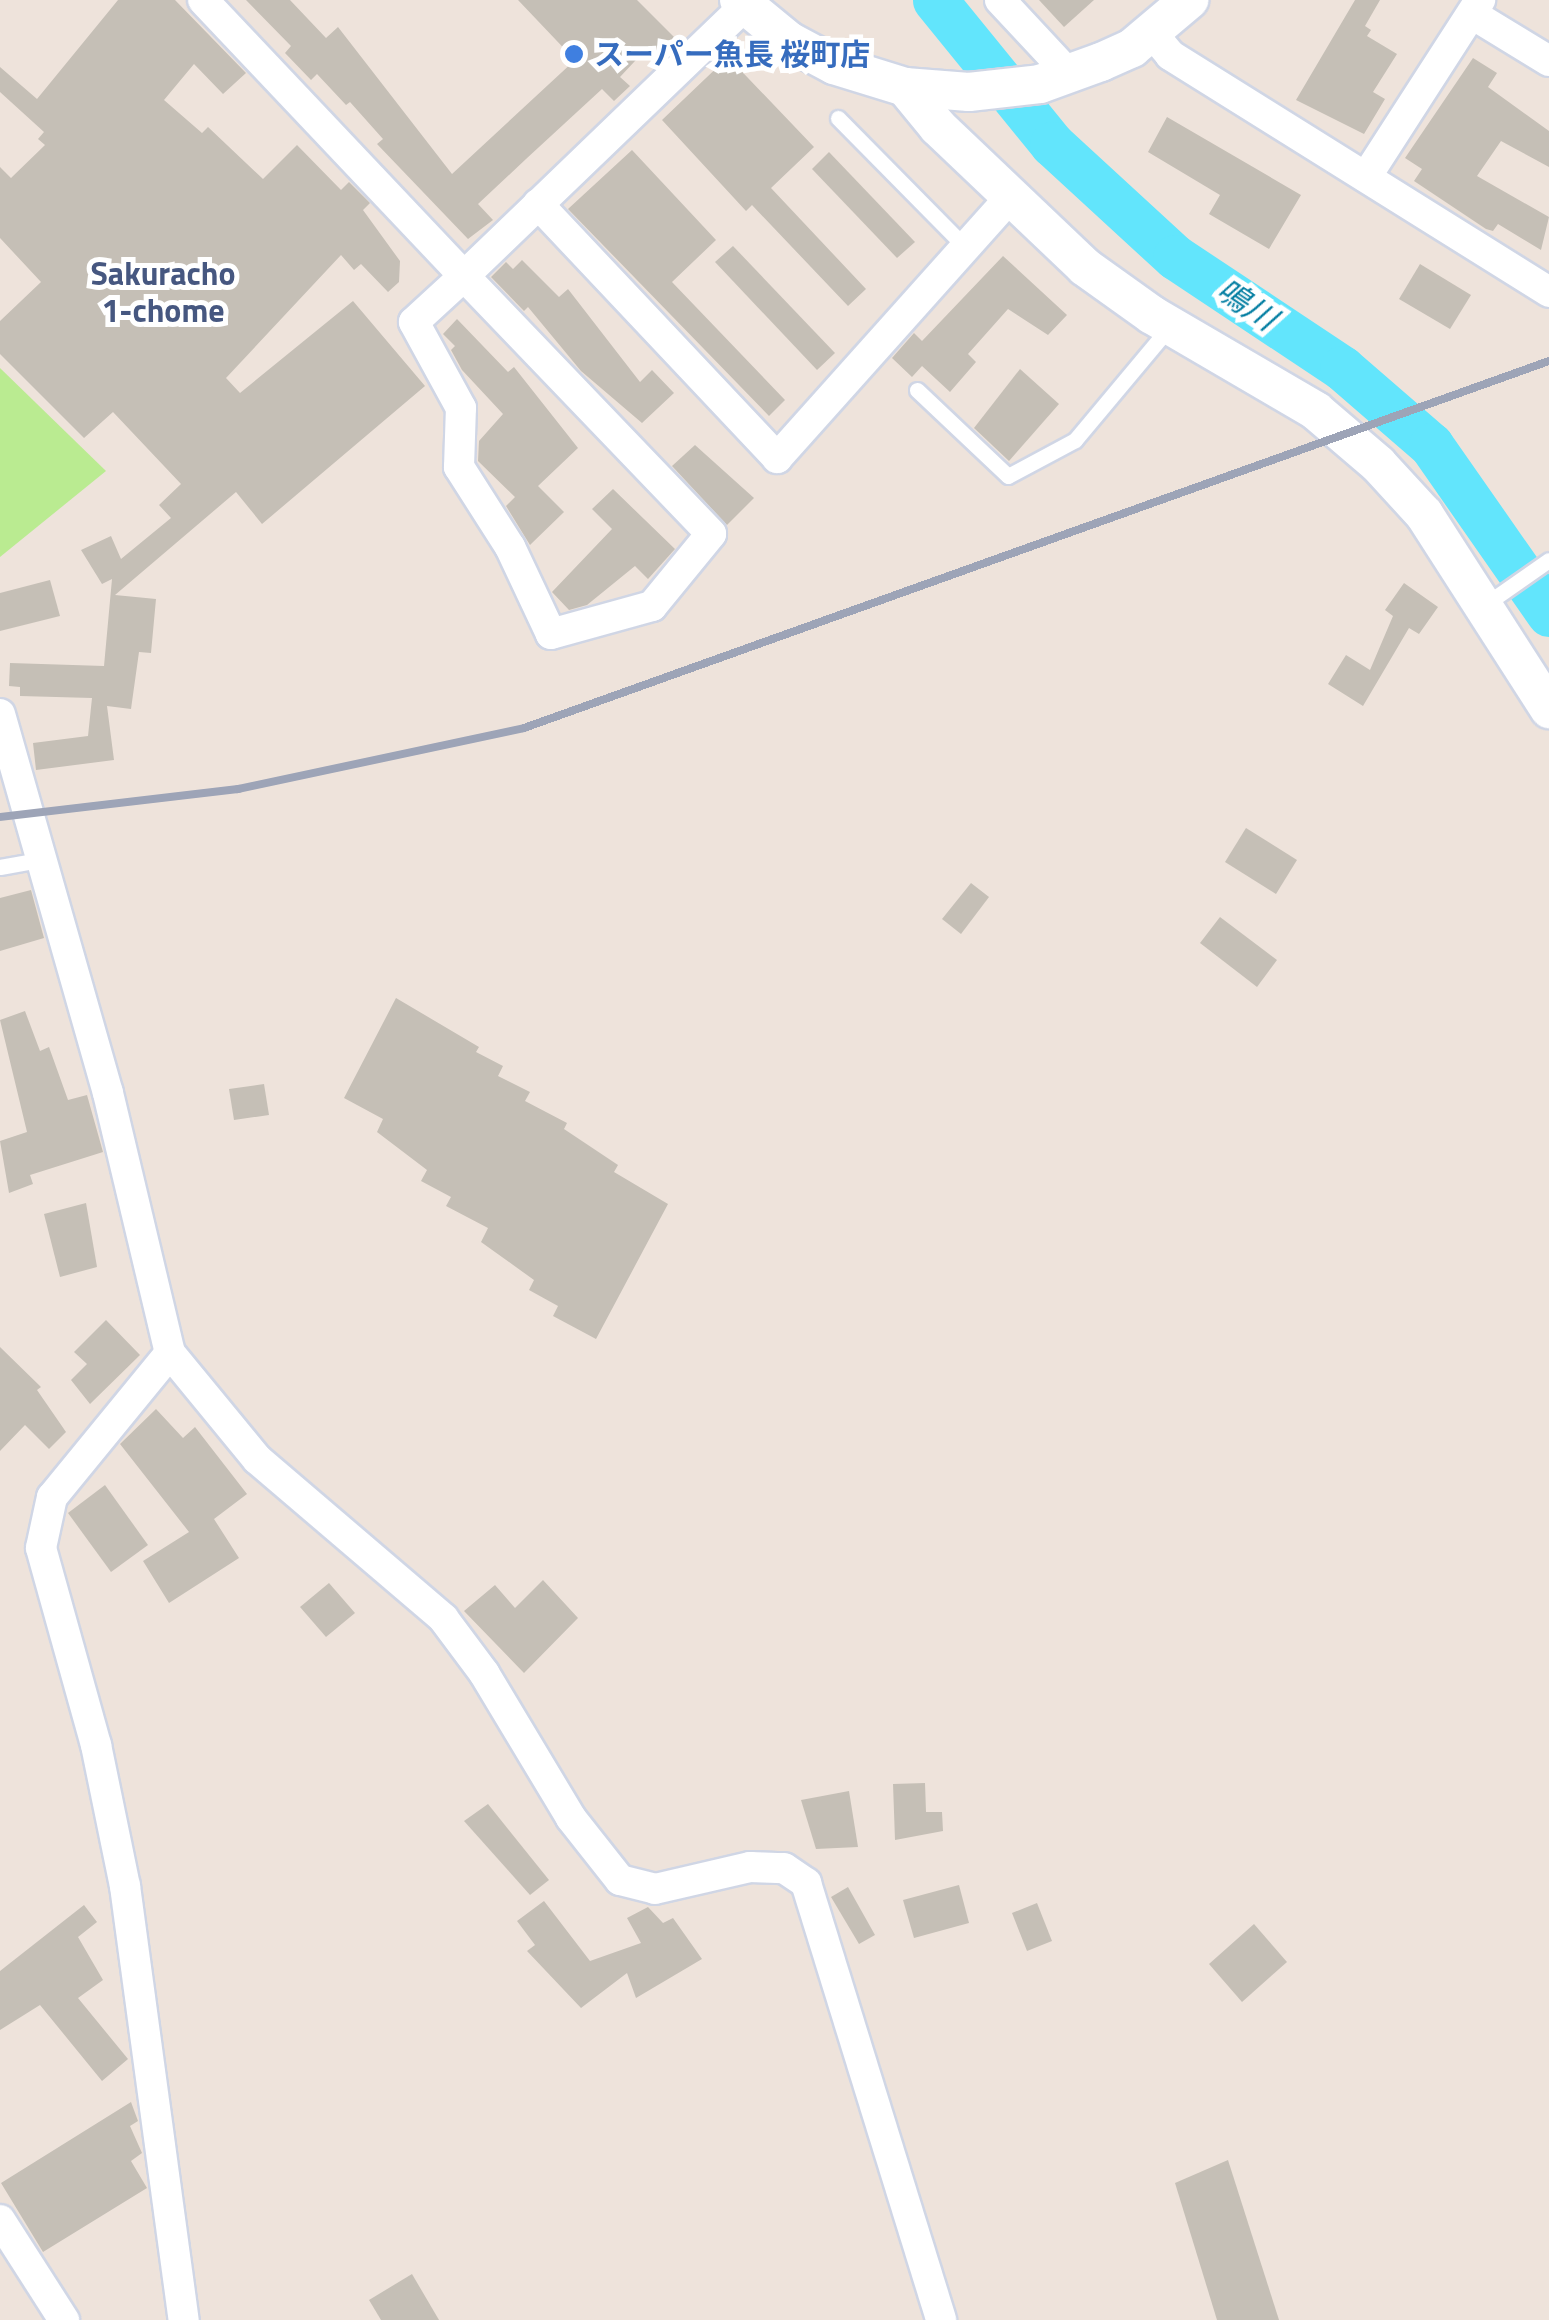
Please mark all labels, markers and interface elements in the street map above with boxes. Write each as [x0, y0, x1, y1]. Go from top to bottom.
place label: スーパー魚長 桜町店 [594, 36, 871, 72]
marker: スーパー魚長 桜町店 [563, 43, 585, 65]
district label: Sakuracho 1-chome [90, 255, 236, 330]
water label: 鳴川 [1210, 270, 1284, 338]

